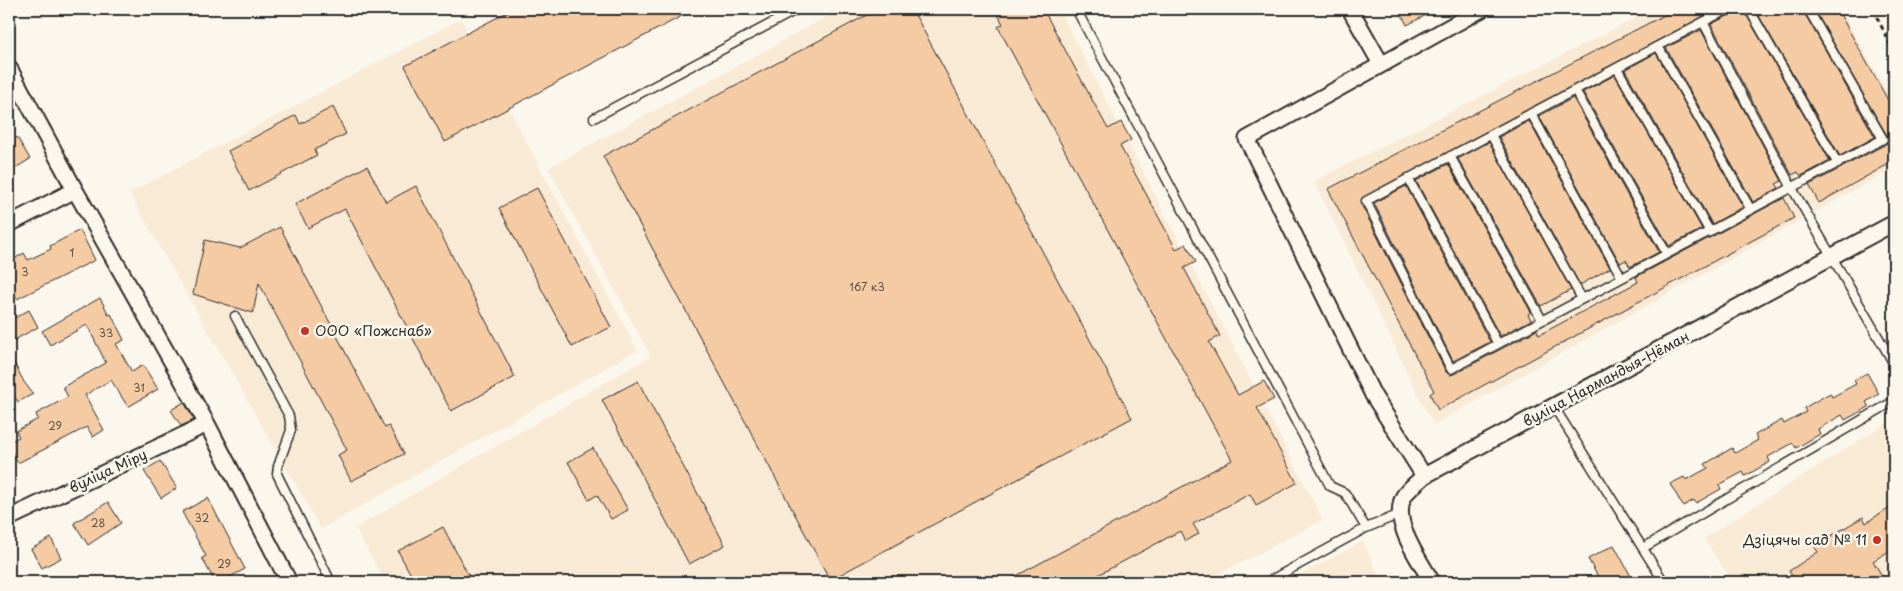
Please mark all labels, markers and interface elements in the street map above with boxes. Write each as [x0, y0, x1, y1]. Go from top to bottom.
house number: 1 [70, 244, 75, 261]
house number: 3 [21, 263, 29, 280]
house number: 167 к3 [849, 278, 885, 295]
place label: ООО «Пожснаб» [315, 320, 432, 341]
house number: 33 [99, 324, 113, 341]
marker: ООО «Пожснаб» [299, 325, 311, 337]
street label: вуліца Нармандыя-Нёман [1519, 326, 1693, 432]
house number: 31 [133, 379, 145, 396]
house number: 29 [48, 417, 62, 434]
street label: вуліца Міру [65, 443, 150, 498]
house number: 32 [195, 509, 210, 526]
house number: 28 [91, 514, 105, 531]
place label: Дзіцячы сад № 11 [1742, 529, 1867, 550]
marker: Дзіцячы сад № 11 [1871, 534, 1883, 546]
house number: 29 [217, 555, 231, 572]

